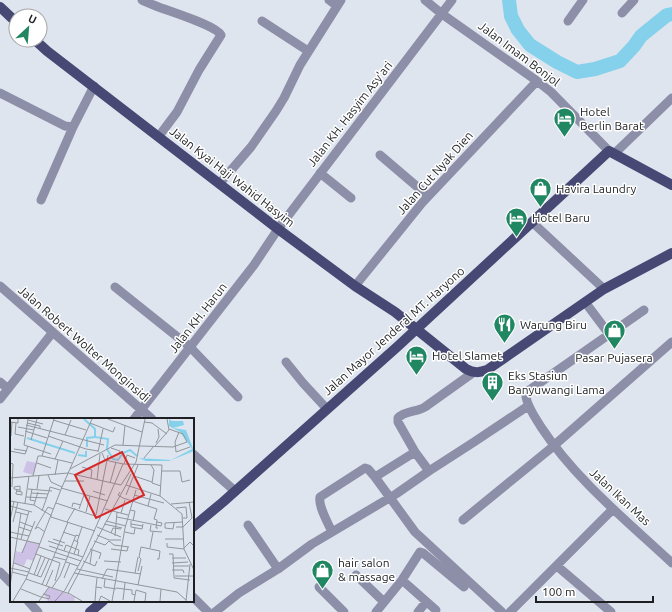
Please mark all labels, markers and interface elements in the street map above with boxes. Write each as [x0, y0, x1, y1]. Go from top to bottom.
north arrow [8, 8, 48, 48]
text: U [26, 12, 38, 26]
street label: Jalan Imam Bonjol [476, 19, 562, 88]
street label: Jalan KH. Hasyim Asy'ari [305, 59, 395, 169]
place label: Hotel Berlin Barat [580, 105, 644, 132]
hotel icon: Hotel Berlin Barat [552, 106, 578, 139]
street label: Jalan Kyai Haji Wahid Hasyim [167, 124, 297, 229]
street label: Jalan Cut Nyak Dien [394, 129, 475, 217]
shop icon: Havira Laundry [528, 176, 554, 209]
place label: Havira Laundry [556, 182, 637, 195]
hotel icon: Hotel Baru [504, 205, 530, 238]
place label: Hotel Baru [532, 211, 590, 224]
street label: Jalan Mayor Jenderal MT. Haryono [320, 264, 467, 397]
street label: Jalan KH. Harun [166, 280, 229, 355]
street label: Jalan Robert Wolter Monginsidi [16, 283, 153, 404]
restaurant icon: Warung Biru [491, 312, 517, 345]
place label: Warung Biru [520, 318, 587, 331]
shop icon: Pasar Pujasera [601, 318, 627, 351]
hotel icon: Hotel Slamet [404, 343, 430, 376]
place label: Hotel Slamet [432, 349, 502, 362]
place label: Pasar Pujasera [575, 351, 653, 364]
place label: Eks Stasiun Banyuwangi Lama [508, 369, 605, 396]
building icon: Eks Stasiun Banyuwangi Lama [479, 370, 505, 403]
inset map [10, 418, 194, 602]
street label: Jalan Ikan Mas [587, 465, 653, 528]
place label: hair salon & massage [338, 556, 395, 583]
shop icon: hair salon & massage [310, 557, 336, 590]
scale bar [536, 578, 653, 604]
text: 100 m [542, 585, 575, 598]

